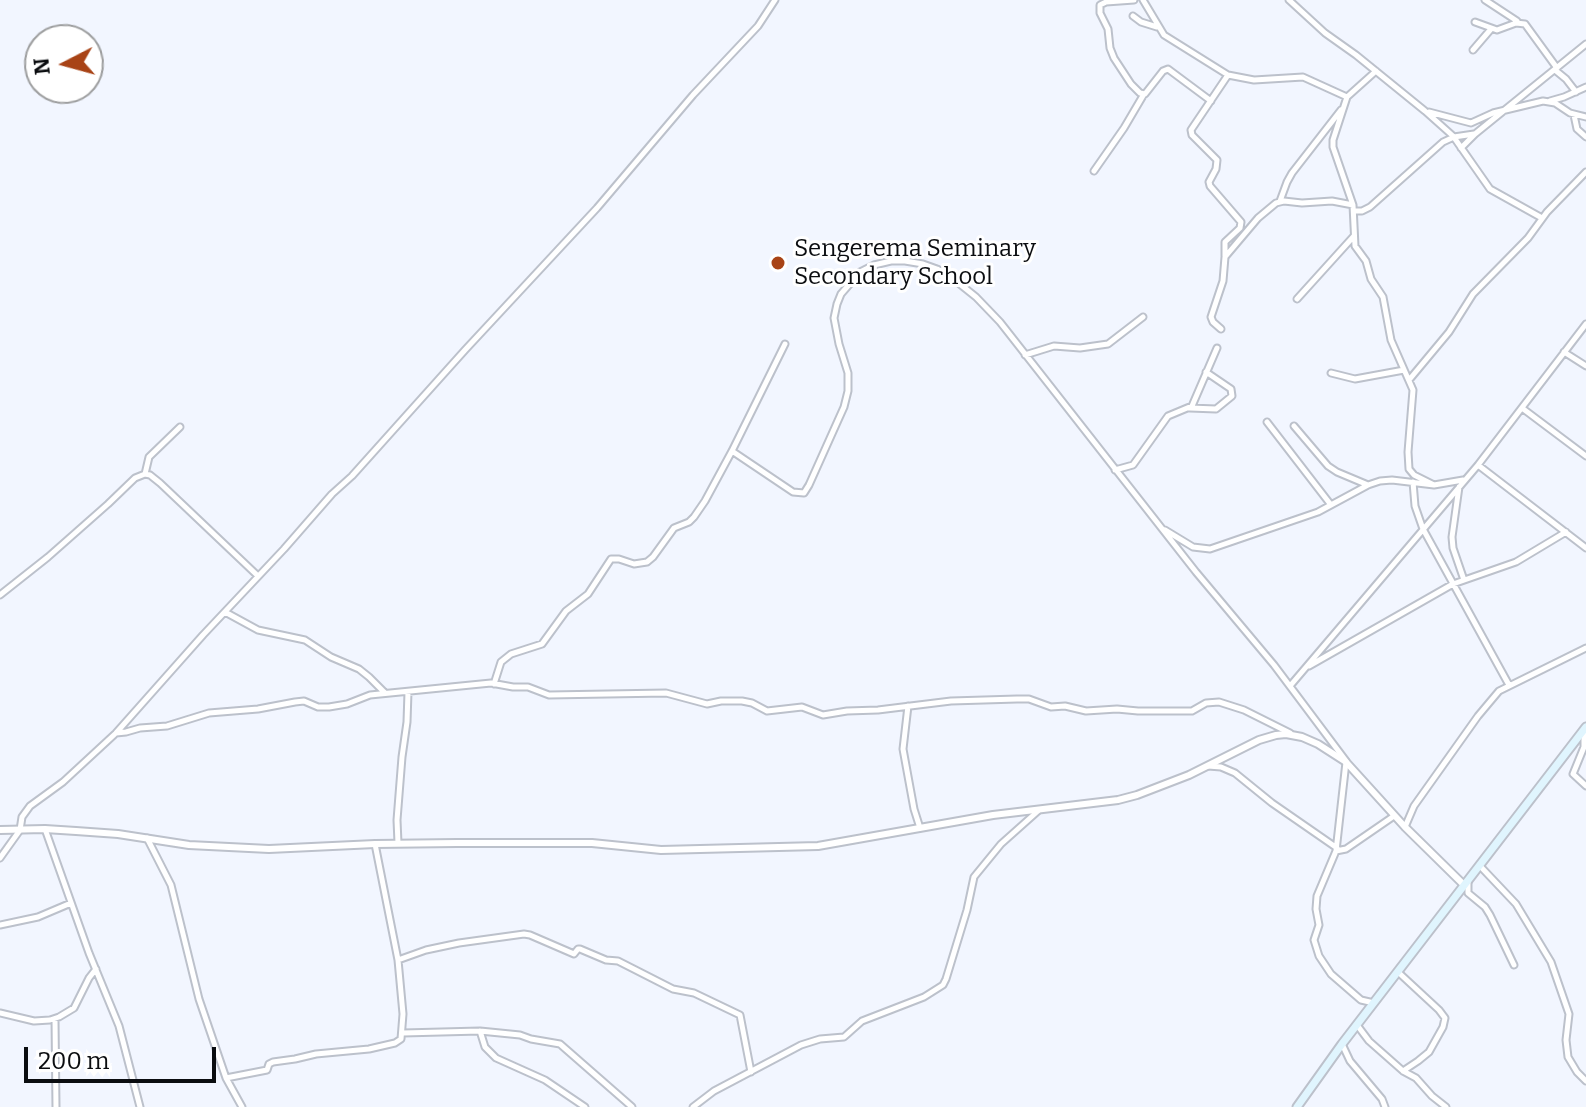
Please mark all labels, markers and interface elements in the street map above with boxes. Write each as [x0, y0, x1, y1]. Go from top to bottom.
north arrow [24, 24, 104, 104]
text: N [27, 57, 56, 76]
place label: Sengerema Seminary Secondary School [794, 235, 1036, 291]
marker: Sengerema Seminary Secondary School [769, 254, 787, 272]
scale bar [28, 1031, 220, 1081]
text: 200 m [38, 1047, 110, 1075]

